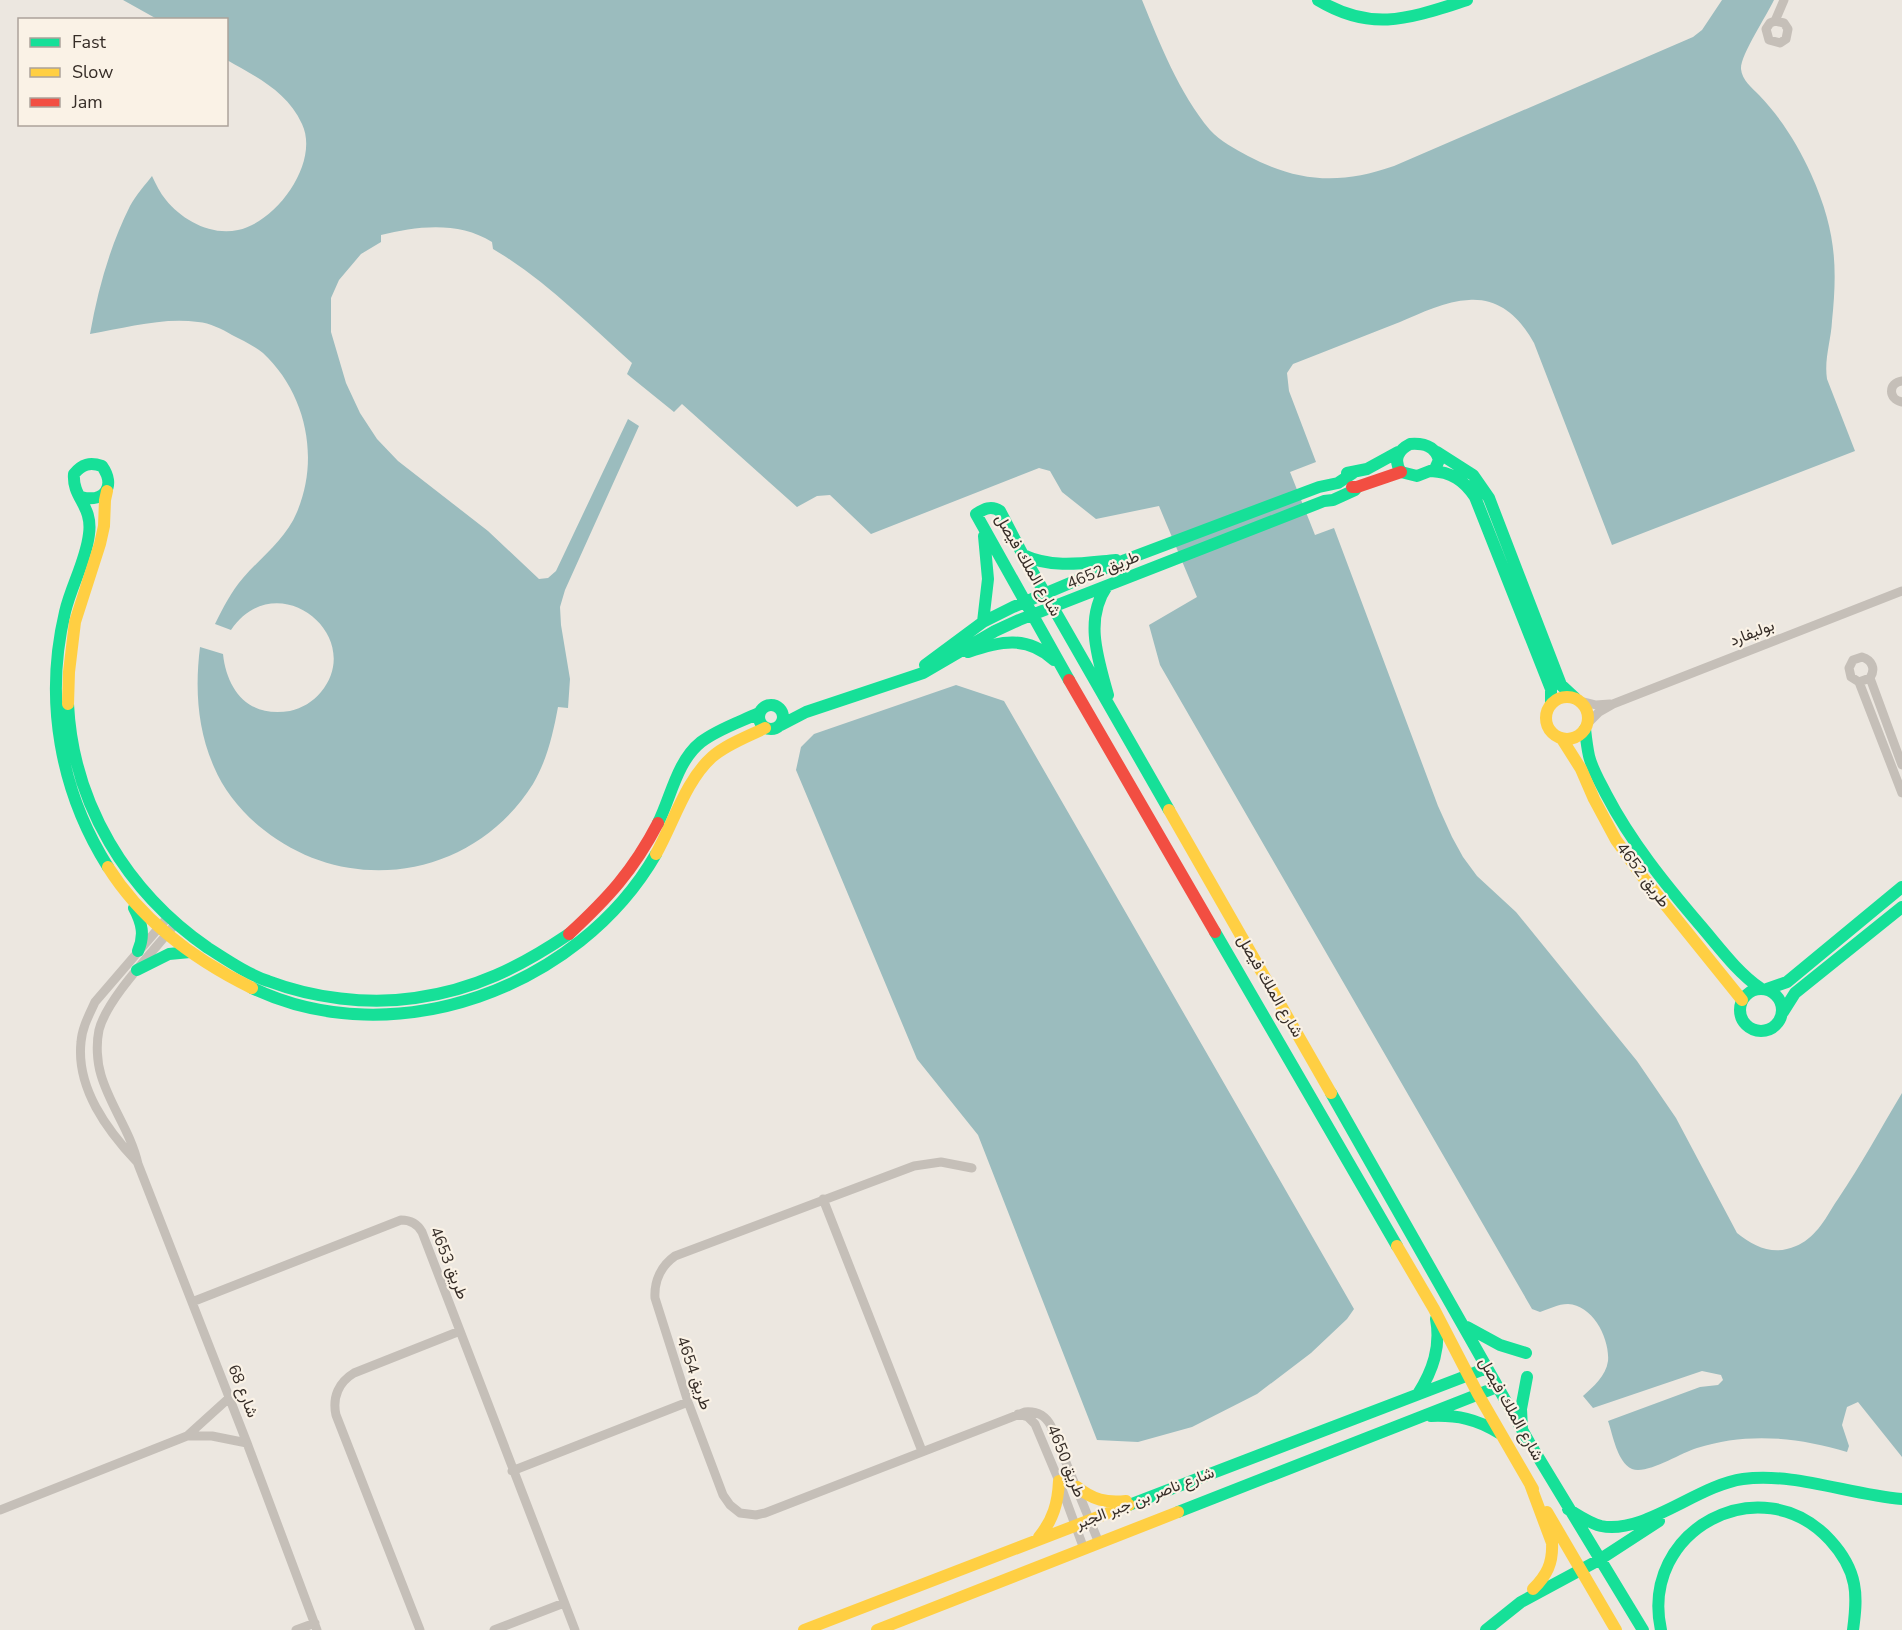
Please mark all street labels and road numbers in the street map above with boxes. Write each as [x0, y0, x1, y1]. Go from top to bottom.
street label: شارع الملك فيصل [990, 510, 1066, 620]
street label: طريق 4652 [1063, 545, 1143, 595]
street label: بوليفارد [1726, 614, 1778, 652]
street label: طريق 4652 [1611, 838, 1675, 912]
street label: شارع الملك فيصل [1232, 931, 1308, 1041]
street label: طريق 4653 [424, 1223, 474, 1303]
street label: طريق 4654 [671, 1333, 717, 1413]
street label: شارع الملك فيصل [1473, 1353, 1549, 1465]
street label: شارع 68 [222, 1361, 264, 1421]
street label: طريق 4650 [1041, 1421, 1091, 1501]
street label: شارع ناصر بن جبر الجبر [1072, 1461, 1217, 1535]

